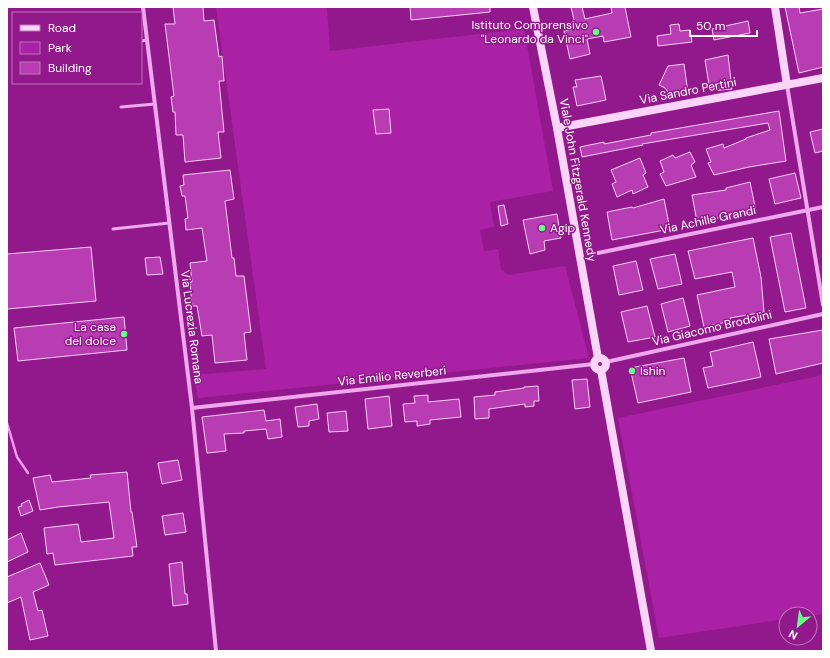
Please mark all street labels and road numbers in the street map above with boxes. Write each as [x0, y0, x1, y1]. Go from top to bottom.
street label: Via Sandro Pertini [638, 74, 738, 108]
street label: Viale John Fitzgerald Kennedy [556, 97, 600, 263]
street label: Via Achille Grandi [659, 202, 758, 238]
street label: Via Lucrezia Romana [177, 269, 207, 385]
street label: Via Giacomo Brodolini [650, 306, 774, 350]
street label: Via Emilio Reverberi [337, 362, 447, 390]

